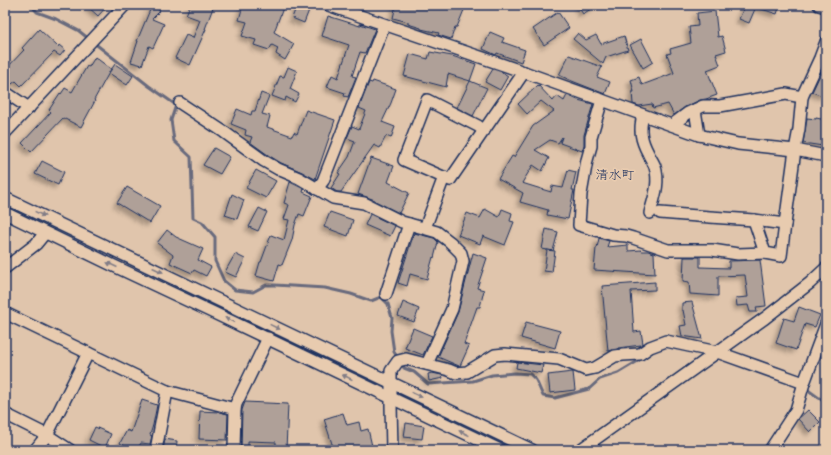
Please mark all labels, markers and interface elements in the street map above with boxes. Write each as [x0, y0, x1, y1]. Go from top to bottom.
district label: 清水町 [595, 166, 635, 184]
one-way arrow [35, 211, 46, 217]
one-way arrow [107, 262, 118, 268]
one-way arrow [152, 267, 163, 273]
one-way arrow [225, 317, 236, 323]
one-way arrow [269, 324, 280, 330]
one-way arrow [342, 374, 353, 380]
one-way arrow [411, 392, 423, 398]
one-way arrow [459, 430, 470, 436]

